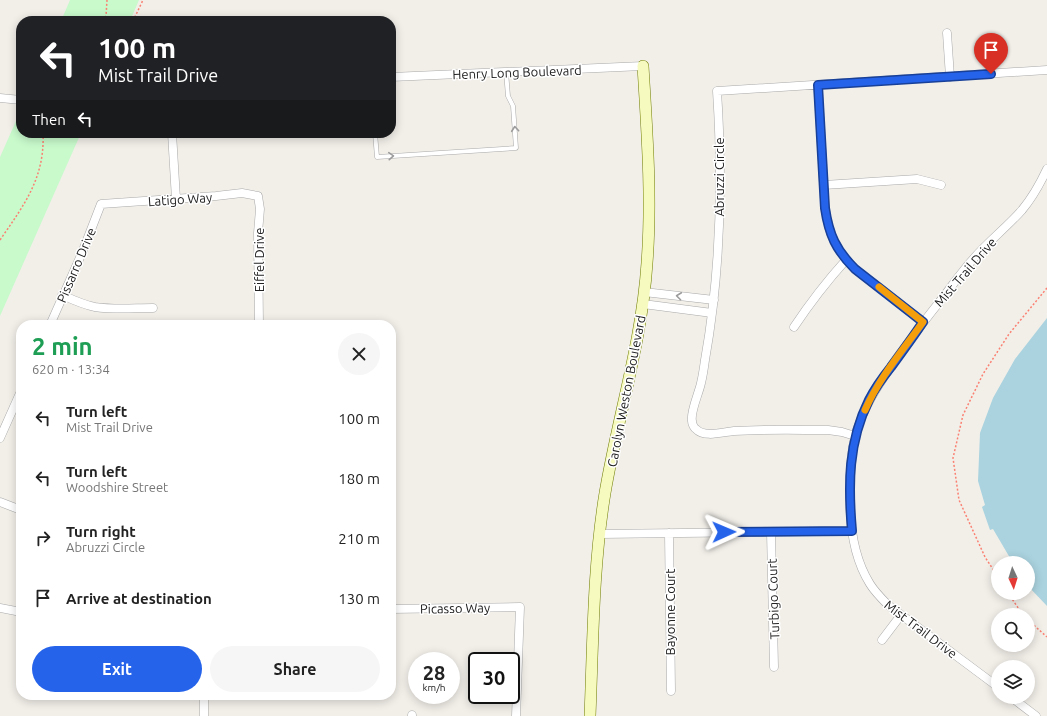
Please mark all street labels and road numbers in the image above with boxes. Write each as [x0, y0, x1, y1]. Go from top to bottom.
street label: Henry Long Boulevard [452, 63, 582, 81]
street label: Abruzzi Circle [712, 137, 726, 217]
street label: Latigo Way [147, 190, 213, 208]
street label: Pissarro Drive [54, 225, 98, 305]
street label: Eiffel Drive [252, 228, 266, 292]
street label: Mist Trail Drive [931, 235, 999, 309]
street label: Carolyn Weston Boulevard [604, 314, 648, 468]
street label: Turbigo Court [765, 558, 781, 640]
street label: Bayonne Court [663, 569, 677, 655]
street label: Mist Trail Drive [882, 597, 960, 661]
street label: Picasso Way [420, 600, 490, 616]

